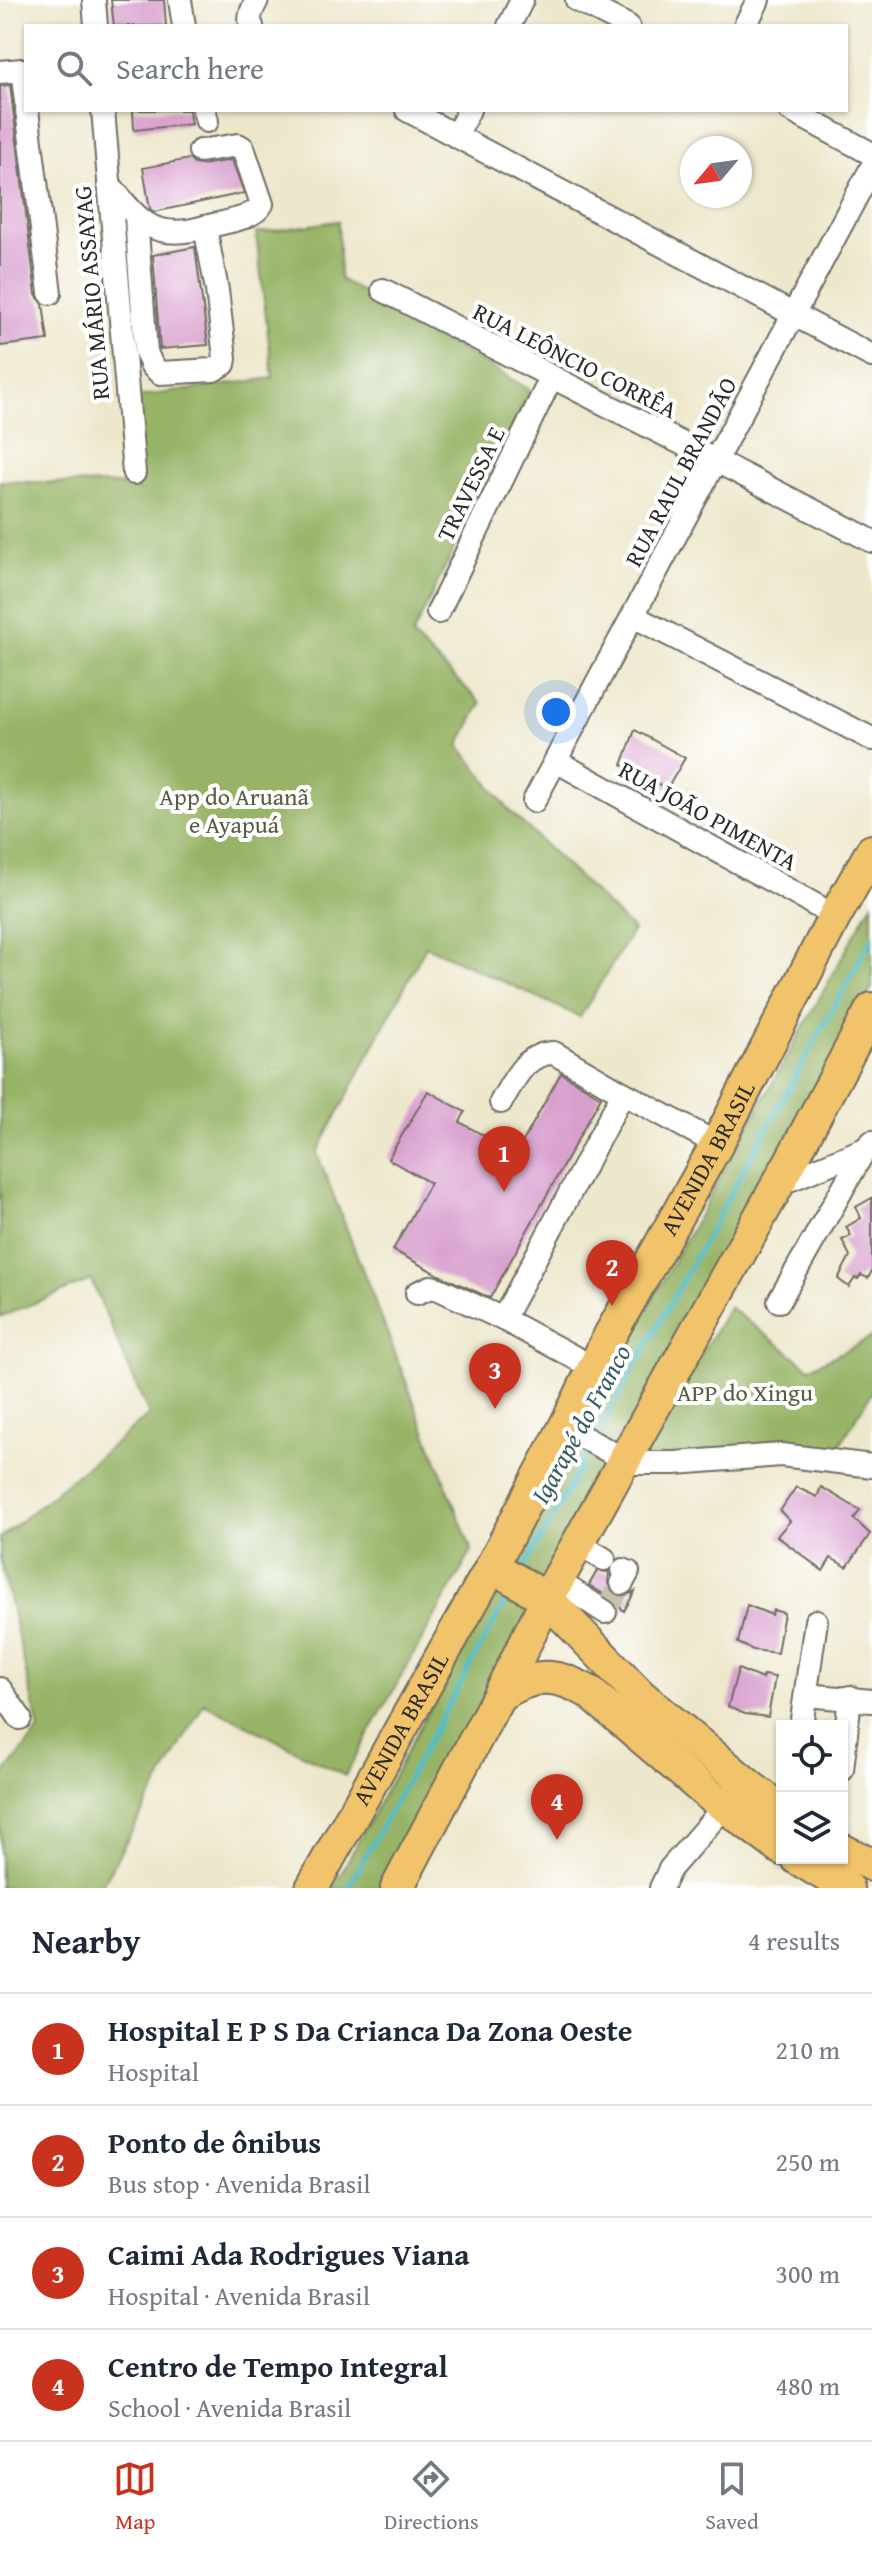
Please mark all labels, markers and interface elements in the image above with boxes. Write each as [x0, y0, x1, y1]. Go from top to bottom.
search box [24, 24, 848, 112]
icon: search [52, 46, 96, 90]
text: Search here [116, 46, 264, 90]
north arrow [680, 136, 752, 208]
street label: RUA MÁRIO ASSAYAG [65, 184, 118, 402]
street label: RUA LEÔNCIO CORRÊA [467, 294, 684, 427]
street label: RUA RAUL BRANDÃO [616, 371, 745, 573]
street label: TRAVESSA E [428, 421, 513, 547]
your location [536, 692, 576, 732]
street label: RUA JOÃO PIMENTA [613, 752, 804, 879]
park label: App do Aruanã e Ayapuá [159, 779, 309, 842]
street label: AVENIDA BRASIL [651, 1075, 763, 1242]
pin: 1 [478, 1126, 530, 1192]
pin: 2 [586, 1240, 638, 1306]
water label: Igarapé do Franco [521, 1337, 640, 1510]
pin: 3 [469, 1343, 521, 1409]
park label: APP do Xingu [677, 1375, 813, 1410]
street label: AVENIDA BRASIL [344, 1646, 457, 1812]
map controls [776, 1720, 848, 1864]
button: locate [776, 1720, 848, 1792]
pin: 4 [531, 1774, 583, 1840]
button: layers [776, 1792, 848, 1864]
text: Nearby [32, 1916, 141, 1965]
text: 4 results [748, 1921, 840, 1960]
text: Hospital E P S Da Crianca Da Zona Oeste [108, 2008, 633, 2052]
text: 1 [51, 2030, 65, 2069]
text: 210 m [775, 2030, 840, 2069]
text: Hospital [108, 2052, 199, 2091]
text: Ponto de ônibus [108, 2120, 321, 2164]
text: 2 [51, 2142, 65, 2181]
text: 250 m [775, 2142, 840, 2181]
text: Bus stop · Avenida Brasil [108, 2164, 371, 2203]
text: Caimi Ada Rodrigues Viana [108, 2232, 470, 2276]
text: 3 [51, 2254, 65, 2293]
text: 300 m [775, 2254, 840, 2293]
text: Hospital · Avenida Brasil [108, 2276, 370, 2315]
text: Centro de Tempo Integral [108, 2344, 448, 2388]
text: 4 [51, 2366, 65, 2405]
text: 480 m [775, 2366, 840, 2405]
text: School · Avenida Brasil [108, 2388, 351, 2427]
tab: Map [113, 2457, 157, 2537]
tab: Directions [384, 2457, 479, 2537]
tab: Saved [705, 2457, 759, 2537]

